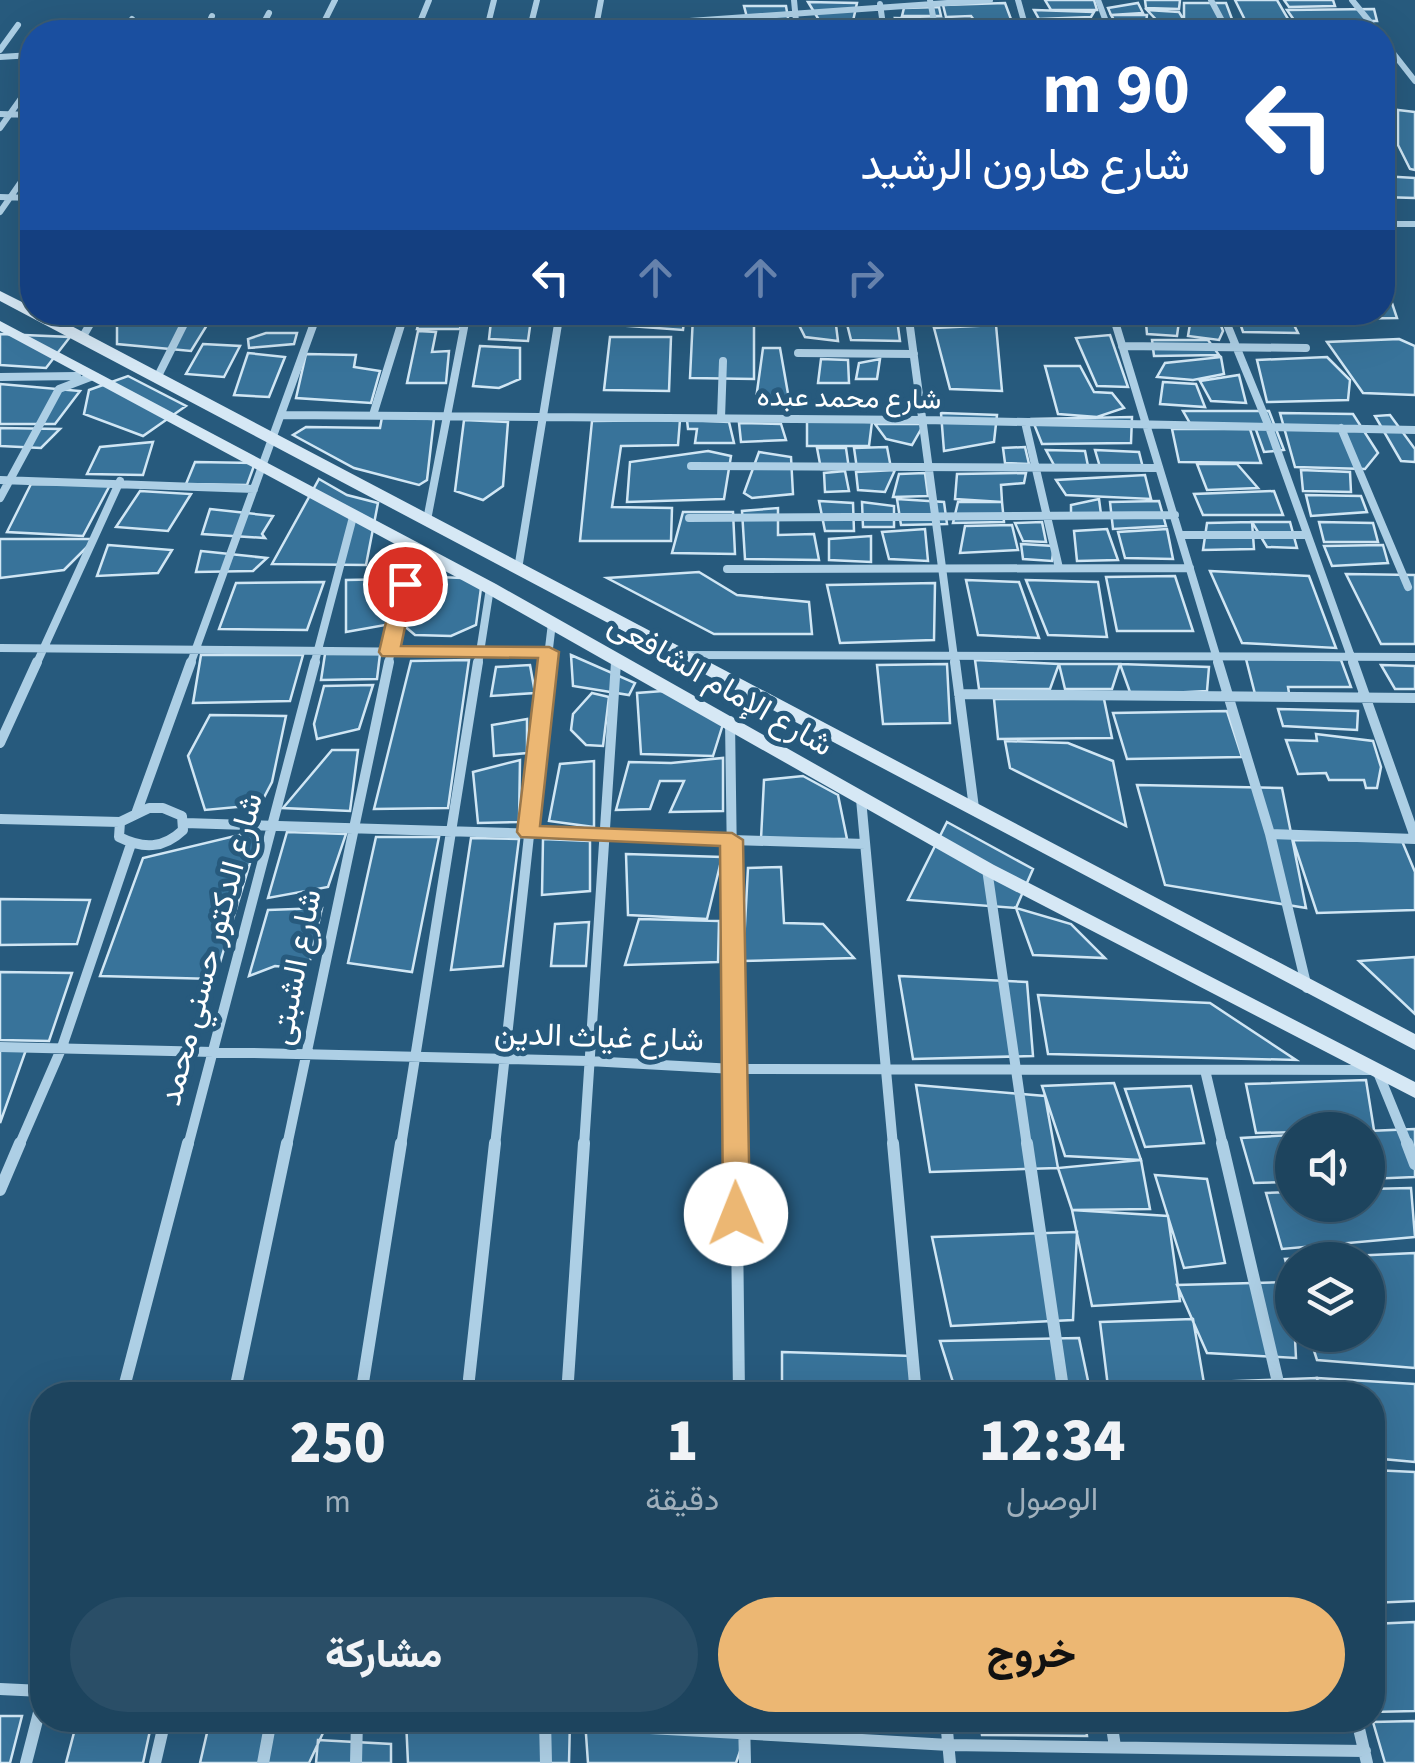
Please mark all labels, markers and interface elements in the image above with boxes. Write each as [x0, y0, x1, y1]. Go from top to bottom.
text: 90 m [1042, 40, 1190, 140]
icon: left [1225, 60, 1355, 190]
text: شارع هارون الرشيد [860, 133, 1190, 197]
icon: left [523, 250, 578, 305]
icon: ahead [628, 250, 683, 305]
icon: ahead [733, 250, 788, 305]
icon: right [838, 250, 893, 305]
street label: شارع محمد عبده [756, 376, 942, 420]
pin [363, 542, 448, 627]
icon: arrive [378, 557, 433, 612]
street label: شارع الإمام الشافعى [599, 602, 842, 768]
street label: شارع الدكتور حسني محمد [147, 788, 277, 1111]
street label: شارع الشبتى [258, 885, 334, 1049]
street label: شارع غياث الدين [493, 1010, 705, 1064]
map controls [1275, 1112, 1385, 1352]
button: sound [1275, 1112, 1385, 1222]
position arrow [684, 1162, 788, 1266]
button: layers [1275, 1242, 1385, 1352]
text: 1 [666, 1399, 698, 1484]
text: 12:34 [979, 1399, 1126, 1484]
text: 250 [290, 1401, 386, 1486]
text: دقيقة [645, 1477, 719, 1523]
text: الوصول [1006, 1477, 1098, 1523]
text: m [324, 1479, 351, 1525]
button: مشاركة [70, 1597, 698, 1712]
button: خروج [718, 1597, 1345, 1712]

